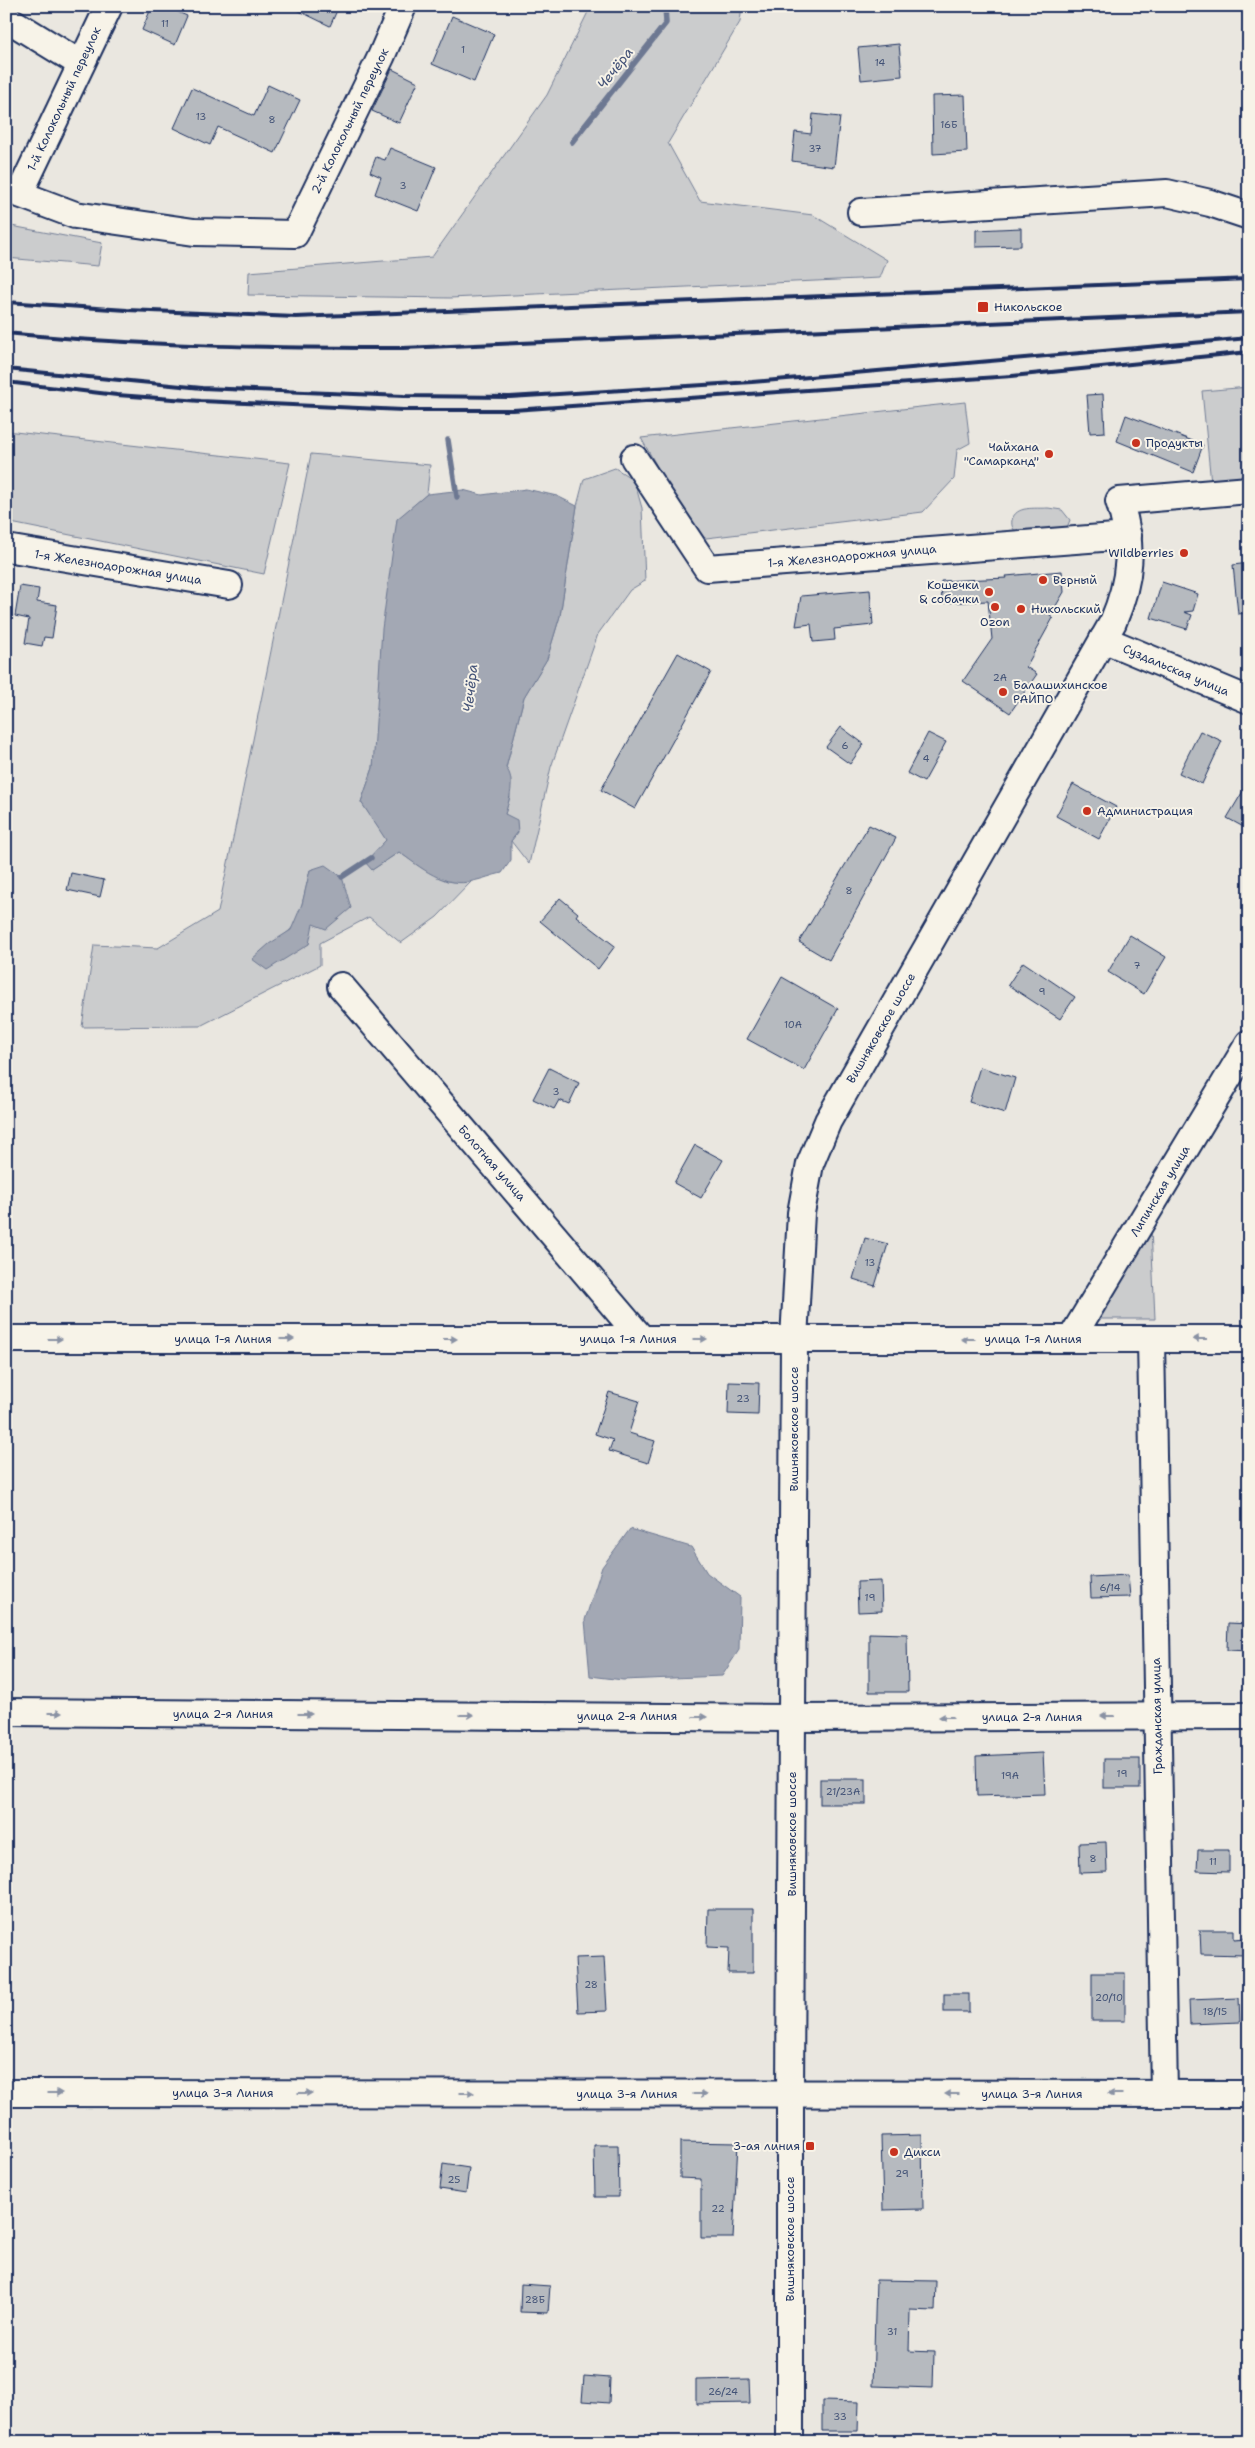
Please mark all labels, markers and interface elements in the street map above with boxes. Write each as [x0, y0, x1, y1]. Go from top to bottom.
house number: 11 [161, 17, 169, 30]
street label: 1-й Колокольный переулок [23, 24, 105, 174]
house number: 1 [461, 43, 465, 56]
water label: Чечёра [593, 43, 637, 93]
street label: 2-й Колокольный переулок [308, 45, 393, 197]
house number: 14 [875, 56, 885, 69]
house number: 13 [196, 110, 206, 123]
house number: 8 [269, 113, 276, 126]
house number: 16Б [940, 118, 958, 131]
house number: 37 [808, 142, 822, 155]
house number: 3 [400, 179, 407, 192]
place label: Никольское [994, 299, 1063, 315]
marker: Никольское [976, 300, 990, 314]
place label: Продукты [1146, 435, 1203, 451]
marker: Продукты [1130, 437, 1142, 449]
place label: Чайхана "Самарканд" [964, 439, 1040, 469]
marker: Чайхана "Самарканд" [1043, 448, 1055, 460]
street label: 1-я Железнодорожная улица [767, 541, 938, 571]
place label: Wildberries [1108, 545, 1174, 561]
street label: 1-я Железнодорожная улица [33, 546, 203, 588]
marker: Wildberries [1178, 547, 1190, 559]
place label: Верный [1053, 572, 1097, 588]
marker: Верный [1037, 574, 1049, 586]
place label: Кошечки & собачки [919, 577, 979, 607]
marker: Кошечки & собачки [983, 586, 995, 598]
marker: Ozon [989, 601, 1001, 613]
place label: Никольский [1031, 601, 1101, 617]
marker: Никольский [1015, 603, 1027, 615]
place label: Ozon [980, 614, 1010, 630]
street label: Суздальская улица [1120, 640, 1232, 700]
water label: Чечёра [459, 663, 481, 713]
house number: 2А [993, 671, 1007, 684]
place label: Балашихинское РАЙПО [1013, 677, 1108, 707]
marker: Балашихинское РАЙПО [997, 686, 1009, 698]
house number: 6 [842, 739, 849, 752]
house number: 4 [923, 752, 930, 765]
place label: Администрация [1097, 803, 1193, 819]
marker: Администрация [1081, 805, 1093, 817]
house number: 8 [846, 884, 853, 897]
house number: 7 [1134, 959, 1141, 972]
street label: Вишняковское шоссе [843, 970, 919, 1086]
house number: 9 [1039, 985, 1046, 998]
house number: 10А [784, 1018, 802, 1031]
house number: 3 [553, 1085, 560, 1098]
street label: Болотная улица [455, 1122, 530, 1205]
street label: Липинская улица [1126, 1142, 1194, 1240]
house number: 13 [865, 1256, 875, 1269]
street label: улица 1-я Линия [174, 1331, 272, 1347]
street label: улица 1-я Линия [579, 1331, 677, 1347]
street label: улица 1-я Линия [984, 1331, 1082, 1347]
one-way arrow [47, 1335, 63, 1343]
one-way arrow [280, 1335, 296, 1343]
one-way arrow [442, 1335, 458, 1343]
one-way arrow [692, 1335, 708, 1343]
one-way arrow [959, 1335, 975, 1343]
one-way arrow [1192, 1335, 1208, 1343]
street label: Вишняковское шоссе [786, 1366, 802, 1492]
house number: 23 [736, 1392, 750, 1405]
house number: 6/14 [1099, 1581, 1121, 1594]
house number: 19 [865, 1591, 875, 1604]
street label: Гражданская улица [1148, 1657, 1166, 1775]
street label: улица 2-я Линия [173, 1706, 273, 1722]
street label: улица 2-я Линия [577, 1708, 677, 1724]
one-way arrow [47, 1709, 63, 1717]
street label: улица 2-я Линия [982, 1709, 1082, 1725]
one-way arrow [297, 1710, 313, 1718]
one-way arrow [460, 1711, 476, 1719]
one-way arrow [1100, 1712, 1116, 1720]
one-way arrow [692, 1713, 708, 1721]
one-way arrow [938, 1713, 954, 1721]
house number: 19 [1117, 1767, 1127, 1780]
house number: 19А [1001, 1769, 1019, 1782]
street label: Вишняковское шоссе [784, 1771, 800, 1897]
house number: 21/23А [826, 1785, 860, 1798]
house number: 8 [1090, 1852, 1097, 1865]
house number: 11 [1209, 1855, 1217, 1868]
house number: 28 [584, 1978, 598, 1991]
house number: 20/10 [1095, 1991, 1123, 2004]
house number: 18/15 [1203, 2005, 1227, 2018]
street label: улица 3-я Линия [172, 2085, 274, 2101]
street label: улица 3-я Линия [576, 2086, 678, 2102]
street label: улица 3-я Линия [981, 2086, 1083, 2102]
one-way arrow [47, 2089, 63, 2097]
one-way arrow [297, 2089, 313, 2097]
one-way arrow [460, 2090, 476, 2098]
one-way arrow [692, 2090, 708, 2098]
one-way arrow [944, 2090, 960, 2098]
one-way arrow [1107, 2090, 1123, 2098]
place label: 3-ая линия [733, 2138, 800, 2154]
marker: 3-ая линия [804, 2140, 816, 2152]
place label: Дикси [904, 2144, 941, 2160]
marker: Дикси [888, 2146, 900, 2158]
house number: 29 [895, 2167, 909, 2180]
house number: 25 [448, 2173, 460, 2186]
street label: Вишняковское шоссе [782, 2176, 798, 2302]
house number: 22 [711, 2202, 725, 2215]
house number: 28Б [525, 2293, 545, 2306]
house number: 31 [887, 2325, 897, 2338]
house number: 26/24 [708, 2385, 738, 2398]
house number: 33 [833, 2410, 847, 2423]

